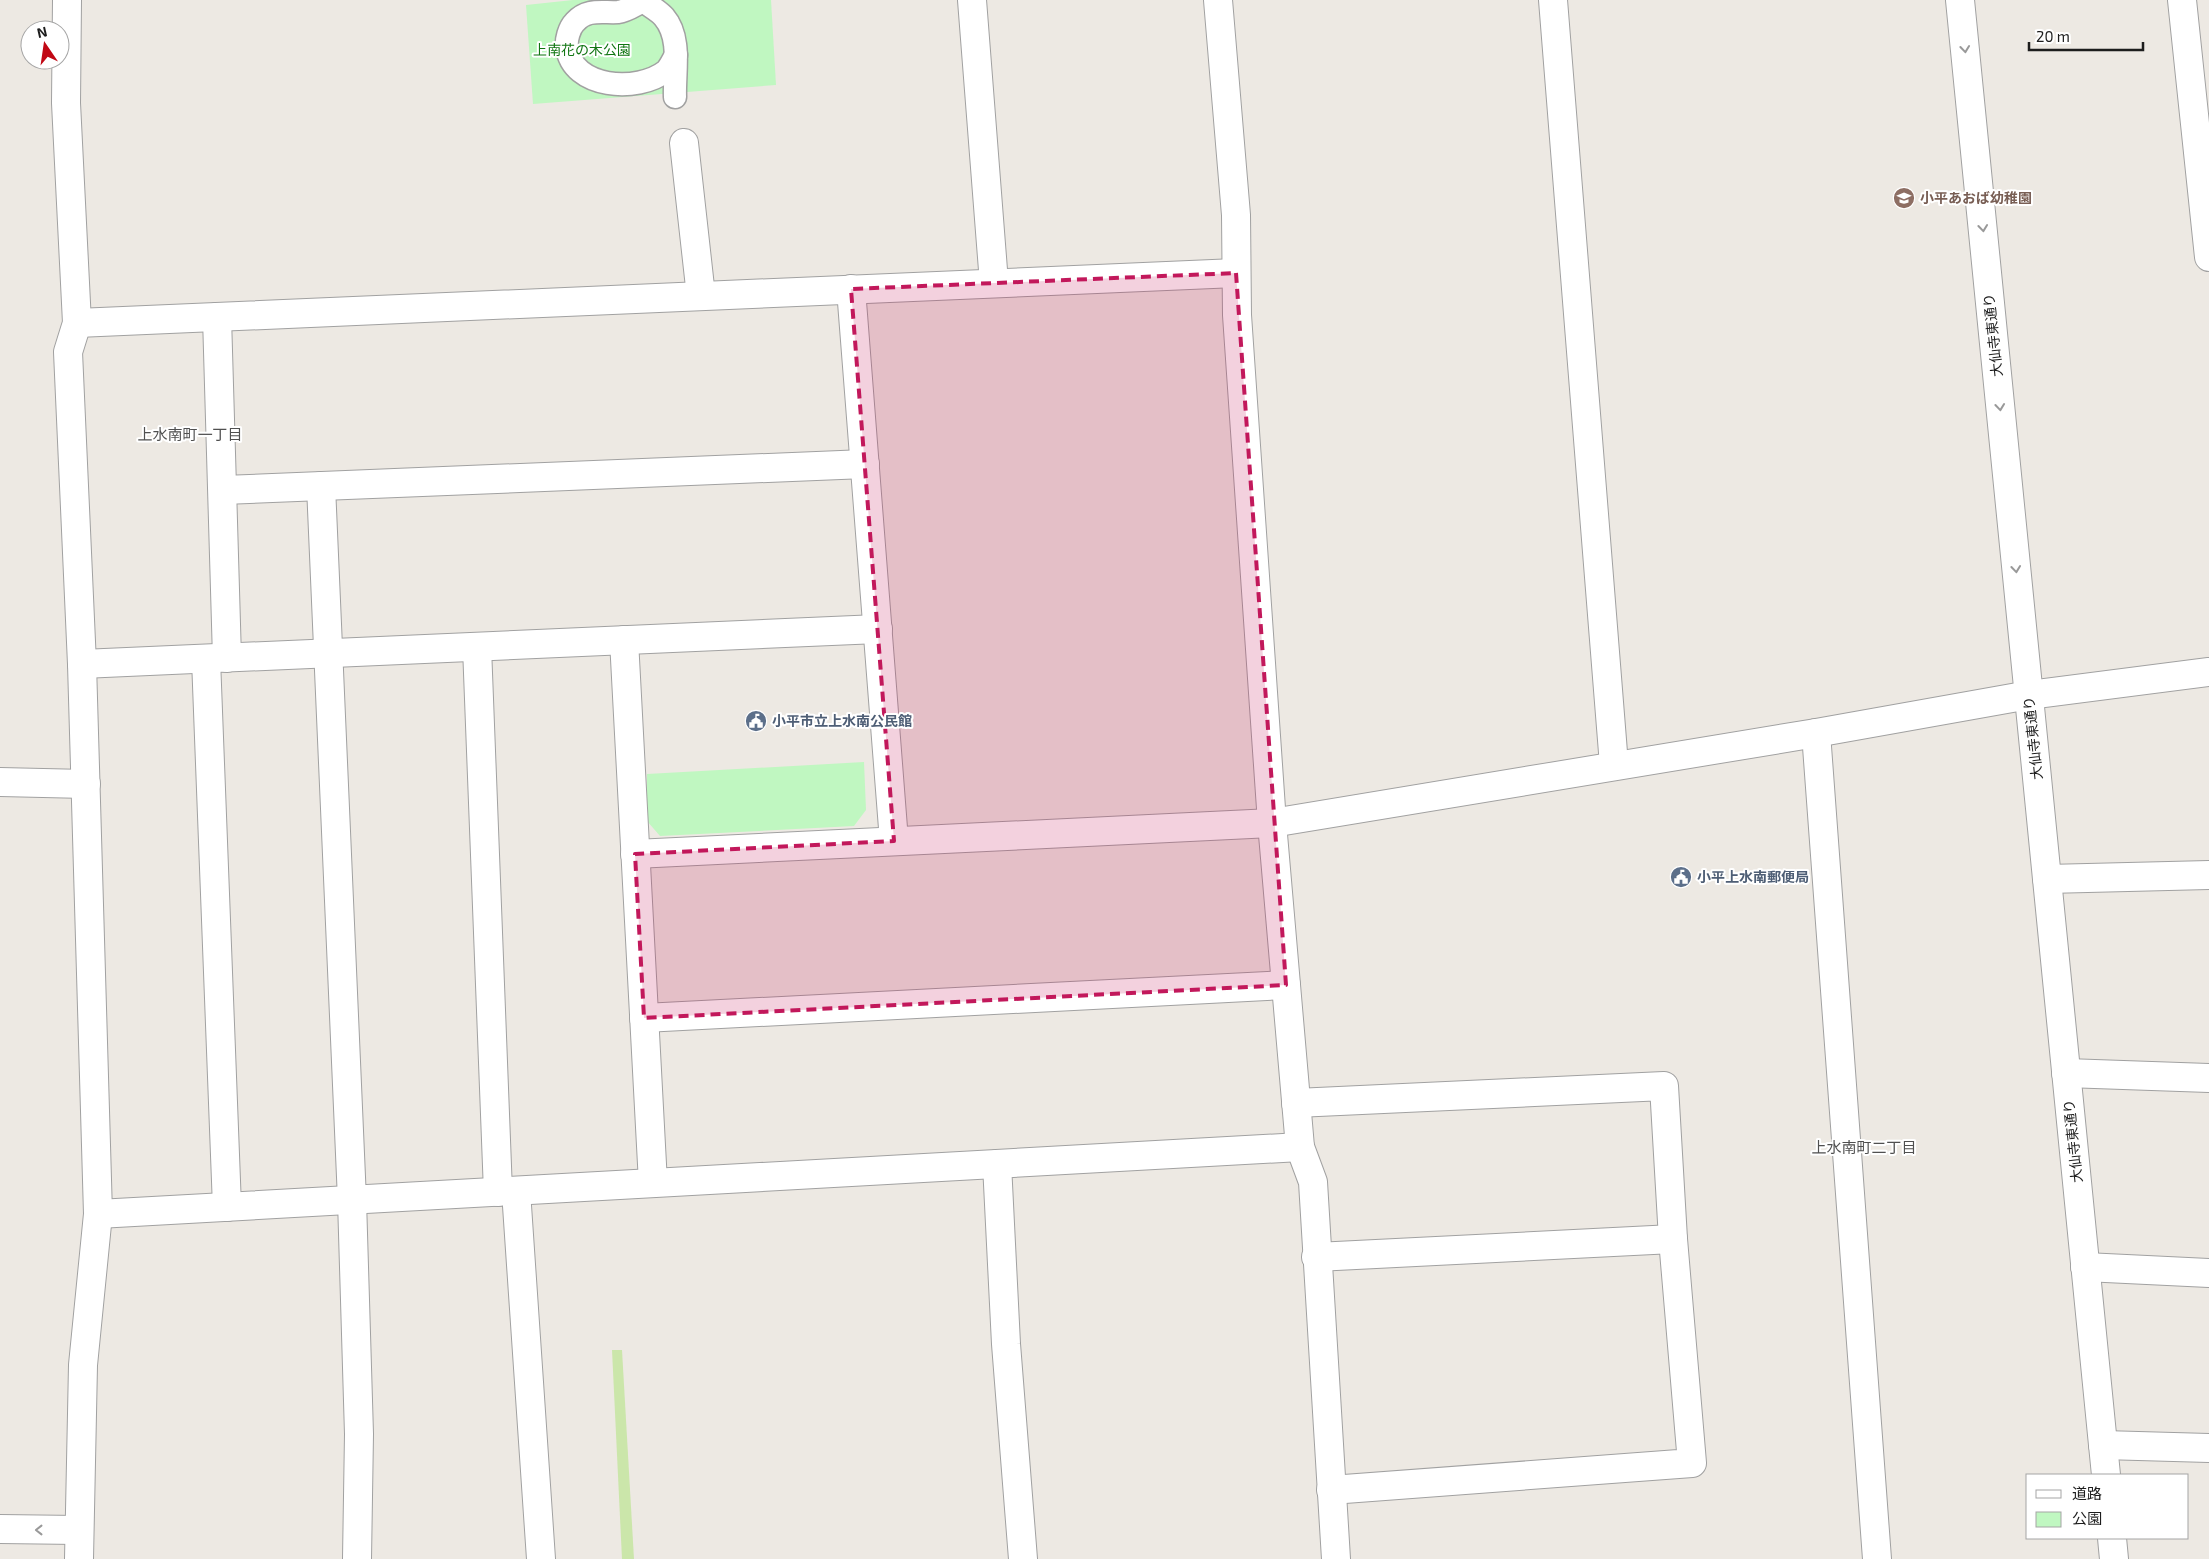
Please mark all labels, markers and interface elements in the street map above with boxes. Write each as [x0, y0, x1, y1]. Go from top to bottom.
north arrow [20, 20, 70, 70]
scale bar [2029, 20, 2143, 52]
text: N [35, 22, 49, 41]
text: 20 m [2036, 27, 2070, 45]
park label: 上南花の木公園 [533, 41, 631, 58]
one-way arrow [1959, 45, 1970, 53]
school or university icon: 小平あおば幼稚園 [1892, 186, 1916, 210]
place label: 小平あおば幼稚園 [1920, 189, 2032, 206]
one-way arrow [1977, 224, 1988, 232]
street label: 大仙寺東通り [1980, 292, 2005, 378]
one-way arrow [1994, 403, 2005, 411]
district label: 上水南町一丁目 [137, 425, 243, 443]
one-way arrow [2010, 565, 2021, 573]
street label: 大仙寺東通り [2020, 695, 2045, 781]
public building icon: 小平市立上水南公民館 [744, 709, 768, 733]
place label: 小平市立上水南公民館 [772, 712, 912, 729]
public building icon: 小平上水南郵便局 [1669, 865, 1693, 889]
place label: 小平上水南郵便局 [1697, 868, 1809, 885]
street label: 大仙寺東通り [2060, 1098, 2085, 1184]
district label: 上水南町二丁目 [1811, 1138, 1917, 1156]
legend [2026, 1474, 2189, 1539]
text: 道路 [2072, 1484, 2102, 1502]
text: 公園 [2072, 1509, 2102, 1527]
one-way arrow [35, 1525, 42, 1535]

